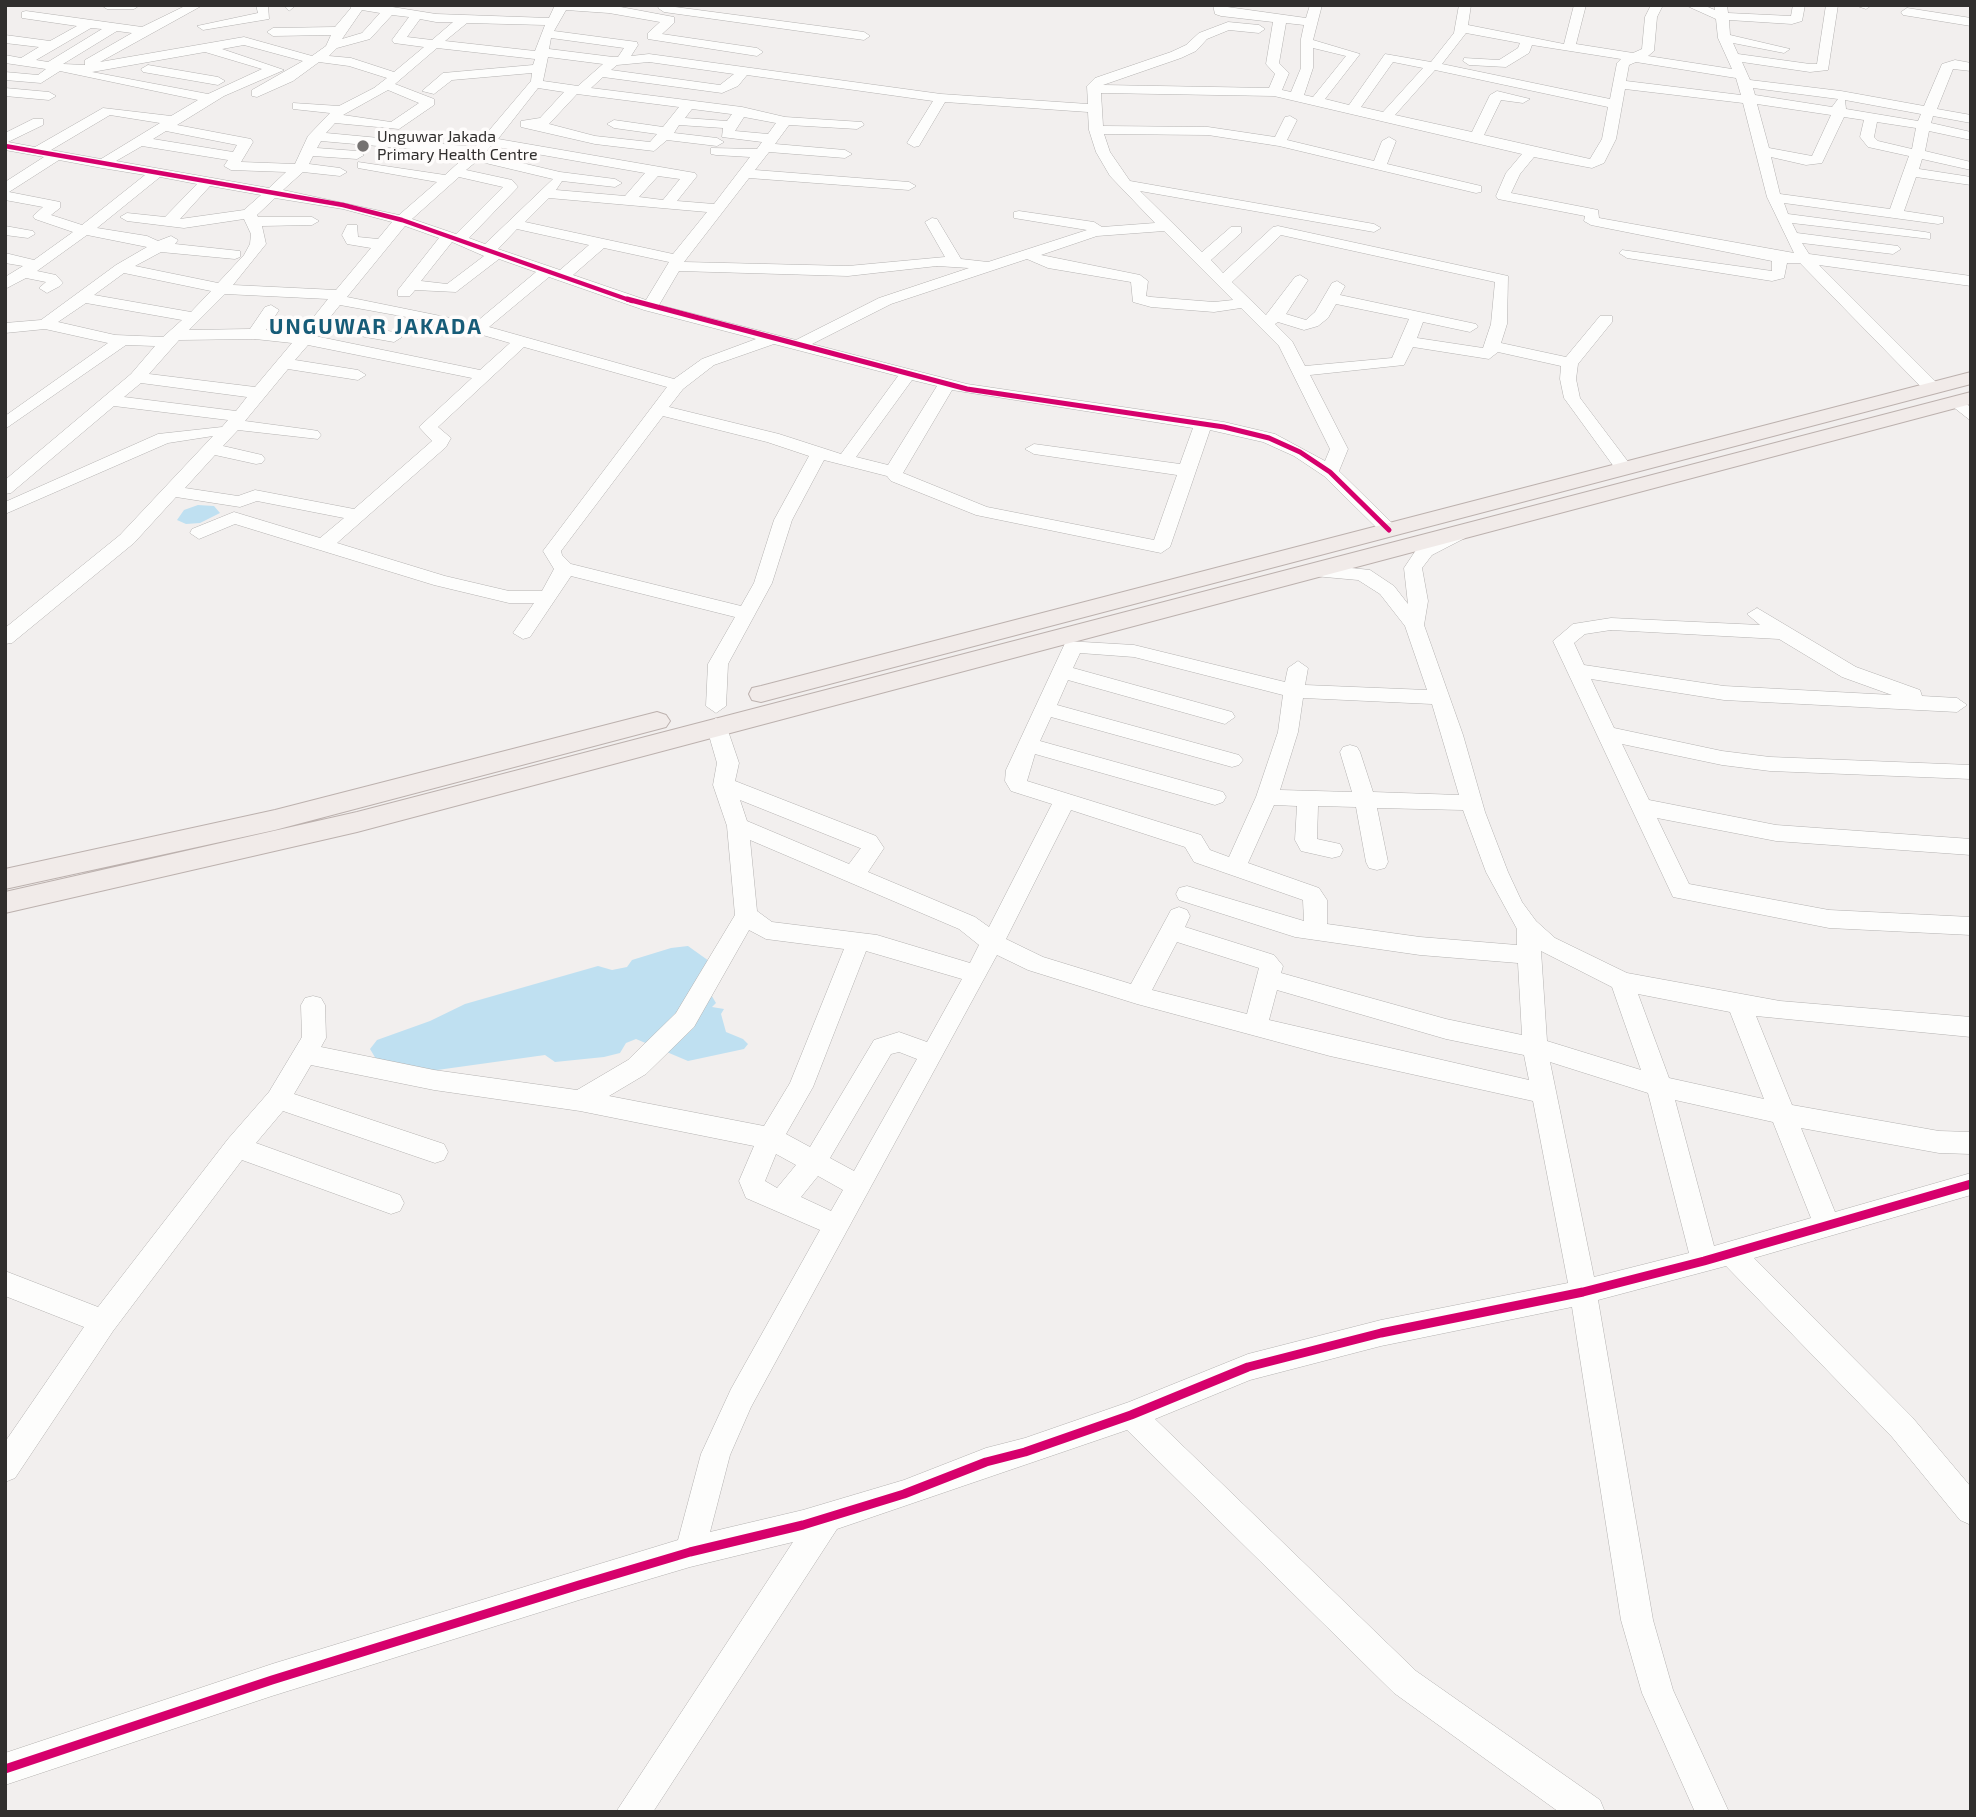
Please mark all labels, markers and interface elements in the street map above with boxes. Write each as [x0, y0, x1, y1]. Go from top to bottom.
place label: Unguwar Jakada Primary Health Centre [377, 127, 538, 165]
marker: Unguwar Jakada Primary Health Centre [355, 138, 371, 154]
district label: UNGUWAR JAKADA [271, 314, 481, 340]

